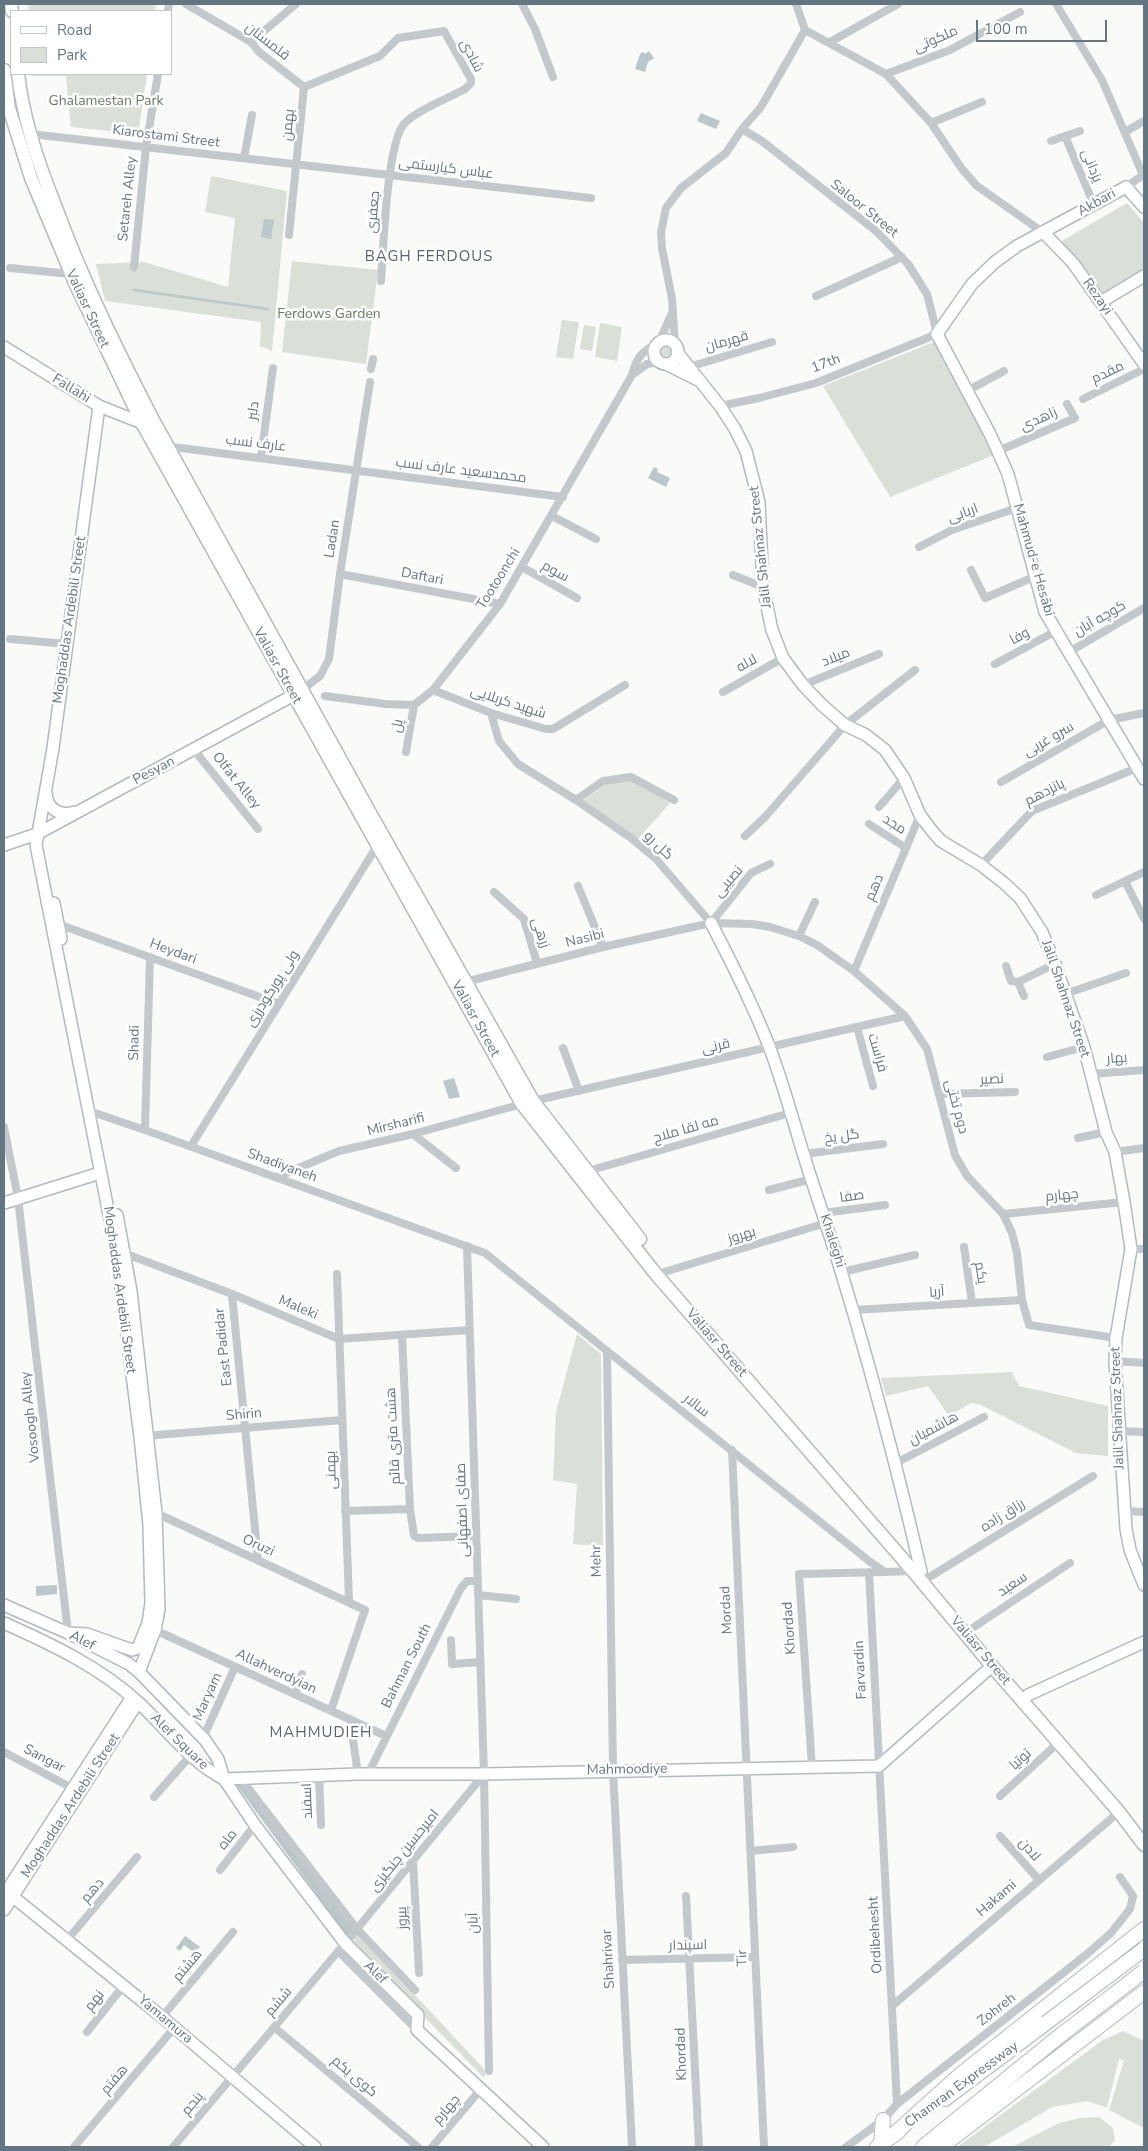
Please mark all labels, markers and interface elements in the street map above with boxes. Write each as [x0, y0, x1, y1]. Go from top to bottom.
legend [10, 10, 172, 75]
scale bar [978, 10, 1109, 42]
street label: قلمستان [241, 19, 293, 65]
text: 100 m [984, 19, 1028, 39]
text: Road [57, 20, 92, 40]
street label: ملکوتی [911, 23, 961, 57]
street label: شادی [456, 37, 486, 75]
text: Park [57, 45, 87, 65]
park label: Ghalamestan Park [48, 94, 164, 110]
street label: بهمن [279, 108, 299, 142]
street label: Kiarostami Street [111, 122, 221, 152]
street label: یزدانی [1077, 147, 1105, 185]
street label: عباس کیارستمی [398, 155, 494, 183]
street label: Setareh Alley [115, 156, 141, 242]
street label: Saloor Street [827, 177, 901, 241]
street label: Akbari [1075, 186, 1119, 220]
street label: جعفری [364, 190, 384, 234]
district label: BAGH FERDOUS [363, 248, 495, 266]
street label: Valiasr Street [62, 267, 112, 351]
street label: Rezayi [1078, 275, 1116, 319]
park label: Ferdows Garden [277, 307, 381, 323]
street label: قهرمان [703, 328, 751, 356]
street label: 17th [809, 351, 843, 377]
street label: مقدم [1089, 358, 1127, 388]
street label: Fallahi [49, 371, 93, 407]
street label: دلبر [244, 400, 264, 422]
street label: زاهدی [1018, 404, 1060, 436]
street label: عارف نسب [225, 432, 287, 456]
street label: محمدسعید عارف نسب [395, 455, 527, 487]
street label: Jalil Shahnaz Street [746, 485, 776, 609]
street label: اربابی [945, 501, 981, 527]
street label: Mahmud-e Hesābi [1009, 502, 1057, 618]
street label: Ladan [322, 519, 344, 559]
street label: Moghaddas Ardebili Street [50, 535, 90, 705]
street label: Tootoonchi [474, 545, 524, 613]
street label: سوم [538, 558, 572, 586]
street label: Daftari [399, 565, 445, 589]
street label: کوچه آبان [1071, 597, 1129, 641]
street label: Valiasr Street [249, 625, 305, 707]
street label: وفا [1007, 625, 1033, 649]
street label: میلاد [819, 645, 853, 671]
street label: لاله [734, 652, 760, 676]
street label: شهید کربلایی [468, 683, 548, 723]
street label: پل [388, 718, 408, 734]
street label: سرو غربی [1021, 719, 1077, 761]
street label: Olfat Alley [208, 749, 264, 813]
street label: Pesyan [130, 753, 178, 789]
street label: پانزدهم [1022, 776, 1068, 810]
street label: مجد [879, 811, 909, 839]
street label: گل رو [640, 828, 676, 864]
street label: نصیبی [711, 863, 747, 901]
street label: دهم [862, 872, 888, 904]
street label: زرهی [527, 916, 553, 950]
street label: Nasibi [564, 926, 606, 952]
street label: Heydari [147, 936, 199, 968]
street label: Jalil Shahnaz Street [1037, 938, 1093, 1060]
street label: ولی پورگودرزی [243, 948, 303, 1030]
street label: Valiasr Street [447, 978, 503, 1060]
street label: Shadi [126, 1025, 144, 1061]
street label: فراست [863, 1032, 891, 1074]
street label: قرنی [700, 1036, 732, 1058]
street label: بهار [1106, 1050, 1128, 1068]
street label: نصیر [980, 1071, 1004, 1089]
street label: دوم تختی [941, 1078, 971, 1136]
street label: Mirsharifi [366, 1110, 426, 1140]
street label: مه لقا ملاح [651, 1113, 721, 1147]
street label: گل یخ [823, 1127, 861, 1147]
street label: Shadiyaneh [245, 1146, 319, 1186]
street label: چهارم [1044, 1186, 1080, 1206]
street label: صفا [839, 1187, 865, 1207]
street label: Moghaddas Ardebili Street [99, 1205, 139, 1375]
street label: Khaleghi [816, 1212, 848, 1270]
street label: بهروز [726, 1224, 758, 1248]
street label: یکم [970, 1261, 990, 1285]
street label: آریا [929, 1284, 945, 1302]
street label: Maleki [276, 1292, 320, 1324]
street label: Valiasr Street [682, 1306, 750, 1380]
street label: East Padidar [212, 1307, 236, 1387]
street label: Jalil Shahnaz Street [1107, 1346, 1129, 1470]
street label: Vosoogh Alley [18, 1371, 44, 1463]
street label: هشت متری قائم [383, 1387, 405, 1485]
street label: سالار [680, 1391, 712, 1421]
street label: Shirin [225, 1405, 263, 1425]
street label: هاشمیان [906, 1409, 962, 1449]
street label: بهمنی [323, 1450, 341, 1490]
street label: صفای اصفهانی [453, 1463, 473, 1557]
street label: رزاق زاده [978, 1496, 1028, 1536]
street label: Oruzi [239, 1532, 277, 1560]
street label: Mehr [588, 1545, 606, 1577]
street label: سعید [995, 1569, 1031, 1601]
street label: Mordad [717, 1585, 737, 1635]
street label: Khordad [780, 1601, 800, 1655]
street label: Valiasr Street [946, 1613, 1014, 1689]
street label: Bahman South [378, 1621, 436, 1711]
street label: Alef [66, 1628, 98, 1654]
street label: Farvardin [851, 1640, 871, 1700]
street label: Allahverdyian [233, 1646, 319, 1698]
street label: Maryam [190, 1670, 226, 1724]
street label: Alef Square [146, 1710, 212, 1774]
district label: MAHMUDIEH [268, 1724, 374, 1742]
street label: Moghaddas Ardebili Street [18, 1731, 124, 1881]
street label: Sangar [20, 1741, 68, 1777]
street label: توتیا [1007, 1746, 1035, 1774]
street label: Mahmoodiye [586, 1761, 668, 1779]
street label: اسفند [299, 1783, 317, 1819]
street label: امیرحسین چنگیزی [367, 1806, 443, 1896]
street label: ماه [215, 1826, 241, 1854]
street label: لادن [1014, 1835, 1044, 1865]
street label: دهم [78, 1875, 108, 1907]
street label: Hakami [974, 1877, 1020, 1921]
street label: Ordibehesht [866, 1896, 886, 1974]
street label: پیروز [394, 1906, 412, 1930]
street label: آبان [465, 1912, 483, 1934]
street label: Shahrivar [599, 1929, 619, 1989]
street label: اسپندار [669, 1937, 707, 1955]
street label: هشتم [170, 1947, 206, 1985]
street label: Tir [734, 1949, 752, 1967]
street label: Alef [360, 1958, 390, 1988]
street label: ششم [262, 1984, 296, 2020]
street label: نهم [81, 1987, 109, 2015]
street label: Zohreh [974, 1990, 1020, 2030]
street label: Yamamura [134, 1992, 196, 2048]
street label: Khordad [673, 2027, 691, 2081]
street label: Chamran Expressway [902, 2038, 1022, 2132]
street label: کوی یکم [327, 2053, 381, 2101]
street label: هفتم [98, 2062, 132, 2098]
street label: پنجم [178, 2089, 208, 2119]
street label: چهارم [430, 2092, 464, 2128]

